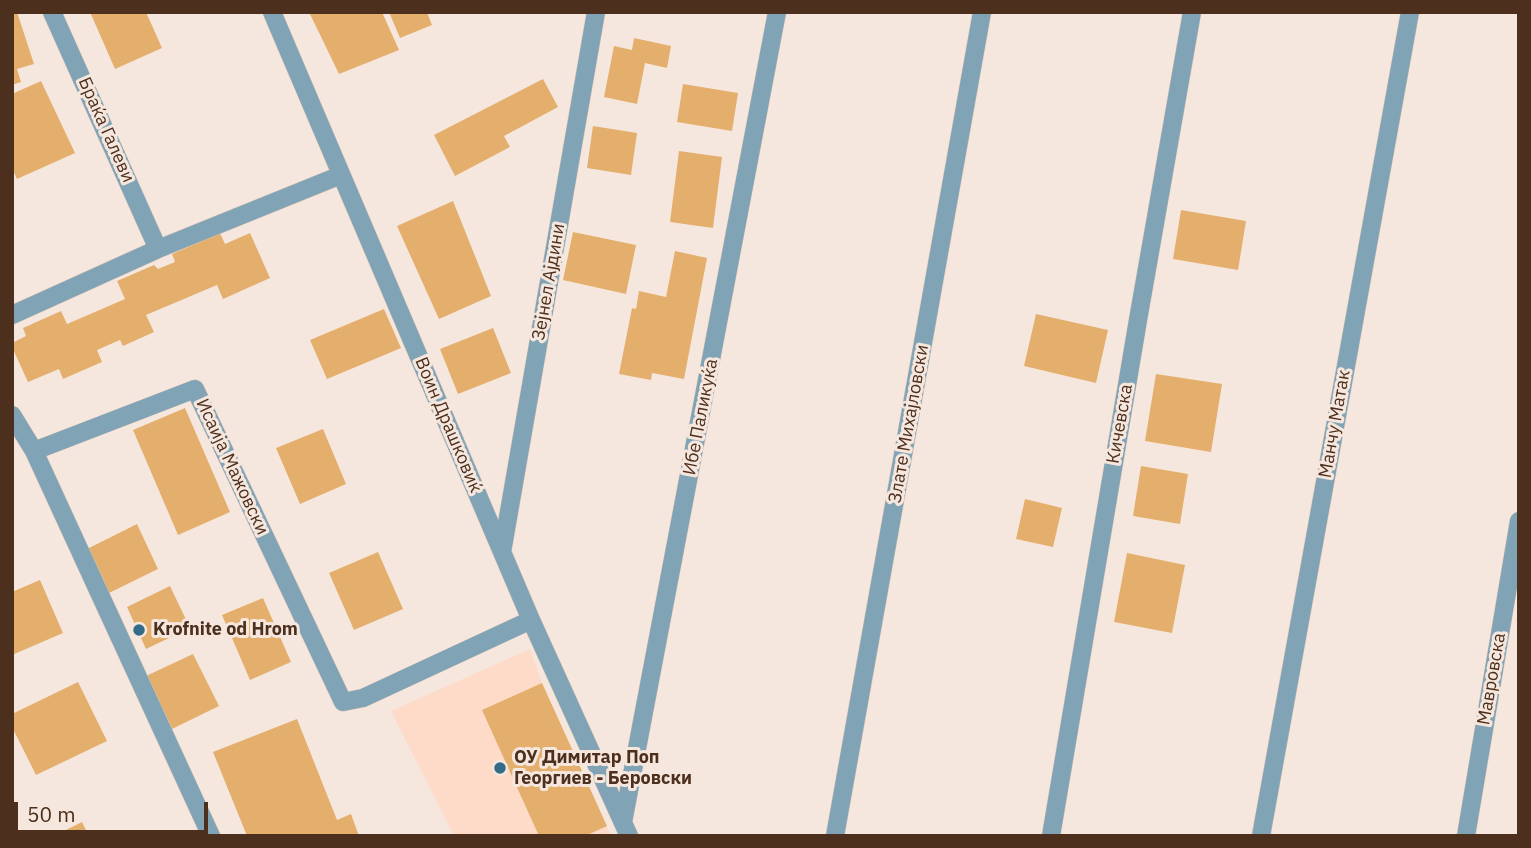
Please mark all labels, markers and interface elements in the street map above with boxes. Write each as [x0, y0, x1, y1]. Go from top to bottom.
street label: Браќа Галеви [73, 74, 139, 186]
street label: Зејнел Ајдини [528, 222, 570, 342]
street label: Злате Михајловски [884, 343, 934, 505]
street label: Воин Драшковиќ [410, 354, 486, 496]
street label: Ибе Паликуќа [679, 357, 723, 477]
street label: Манчу Матак [1315, 368, 1355, 480]
street label: Кичевска [1102, 383, 1138, 465]
street label: Исаија Мажовски [191, 395, 273, 539]
place label: Krofnite od Hrom [153, 619, 298, 641]
marker: Krofnite od Hrom [131, 622, 147, 638]
street label: Мавровска [1473, 631, 1511, 727]
place label: ОУ Димитар Поп Георгиев - Беровски [514, 747, 692, 790]
marker: ОУ Димитар Поп Георгиев - Беровски [492, 760, 508, 776]
scale bar [18, 788, 212, 832]
text: 50 m [27, 800, 76, 828]

